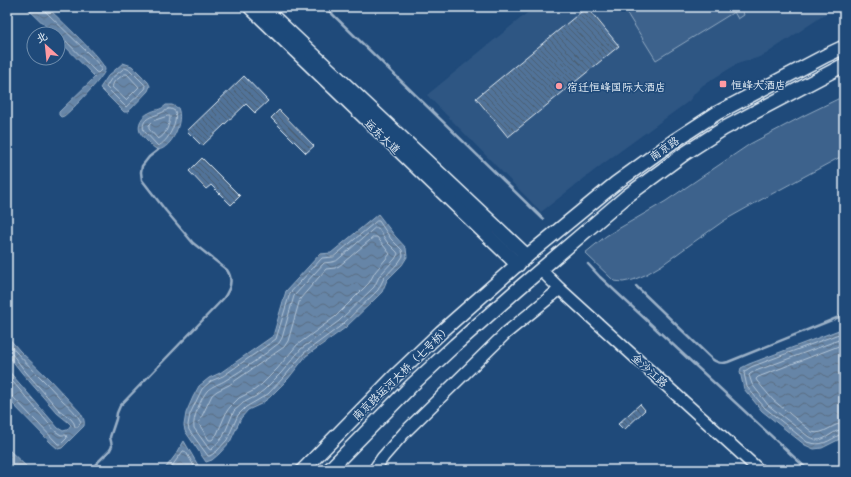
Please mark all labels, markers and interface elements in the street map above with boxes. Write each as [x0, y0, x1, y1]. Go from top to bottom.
north arrow [26, 26, 66, 66]
text: 北 [32, 27, 50, 47]
place label: 恒峰大酒店 [731, 76, 786, 93]
place label: 宿迁恒峰国际大酒店 [567, 78, 666, 95]
marker: 恒峰大酒店 [718, 79, 728, 89]
marker: 宿迁恒峰国际大酒店 [554, 81, 564, 91]
street label: 运东大道 [361, 115, 405, 157]
street label: 南京路 [646, 132, 682, 164]
street label: 南京路运河大桥（七号桥） [348, 320, 454, 424]
street label: 金沙江路 [628, 349, 672, 391]

